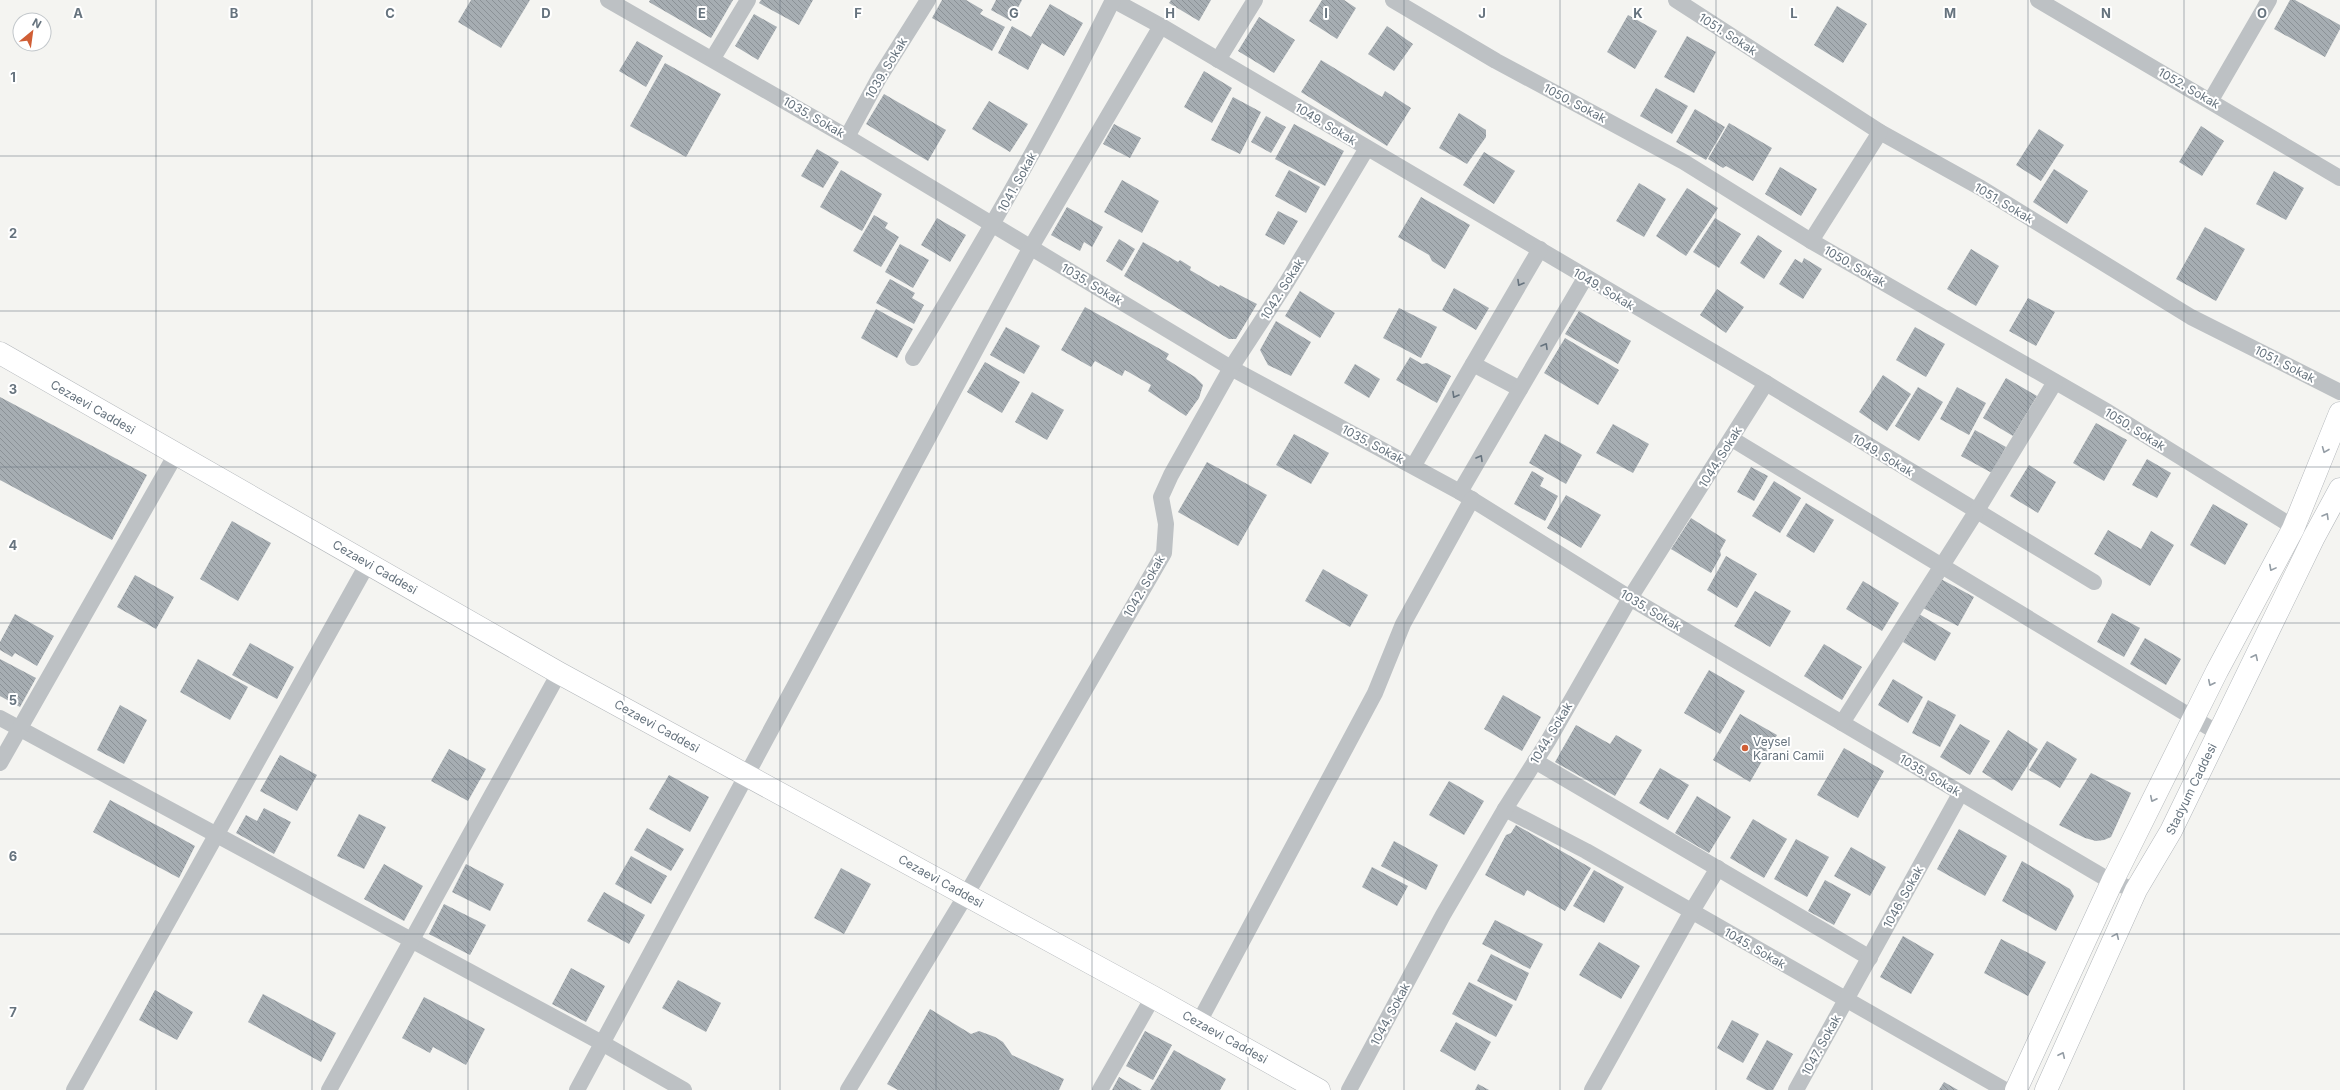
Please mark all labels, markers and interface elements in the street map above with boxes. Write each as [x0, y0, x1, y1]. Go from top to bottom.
text: A [73, 5, 83, 21]
text: B [230, 5, 239, 21]
text: C [385, 5, 395, 21]
text: D [541, 5, 551, 21]
text: E [698, 5, 706, 21]
text: F [854, 5, 862, 21]
text: G [1009, 5, 1019, 21]
text: H [1165, 5, 1175, 21]
text: I [1324, 5, 1328, 21]
text: J [1478, 5, 1486, 21]
text: K [1633, 5, 1643, 21]
text: L [1790, 5, 1798, 21]
text: M [1944, 5, 1956, 21]
text: N [2101, 5, 2111, 21]
text: O [2257, 5, 2267, 21]
street label: 1051. Sokak [1696, 10, 1760, 59]
north arrow [12, 12, 52, 52]
text: N [30, 15, 44, 31]
street label: 1039. Sokak [862, 34, 910, 101]
street label: 1052. Sokak [2156, 64, 2223, 112]
text: 1 [10, 69, 16, 85]
street label: 1050. Sokak [1541, 80, 1609, 126]
street label: 1035. Sokak [781, 93, 848, 141]
street label: 1049. Sokak [1293, 100, 1360, 148]
street label: 1041. Sokak [994, 149, 1040, 215]
street label: 1051. Sokak [1972, 180, 2037, 227]
text: 2 [9, 225, 17, 241]
street label: 1050. Sokak [1822, 242, 1889, 290]
street label: 1042. Sokak [1257, 255, 1307, 322]
street label: 1035. Sokak [1059, 260, 1126, 308]
street label: 1049. Sokak [1571, 265, 1638, 313]
one-way arrow [1518, 279, 1525, 286]
street label: 1051. Sokak [2252, 342, 2318, 386]
one-way arrow [1541, 343, 1548, 350]
street label: Cezaevi Caddesi [48, 377, 138, 437]
text: 3 [9, 381, 17, 397]
one-way arrow [1452, 391, 1459, 398]
street label: 1050. Sokak [2102, 404, 2168, 454]
street label: 1035. Sokak [1339, 421, 1407, 467]
street label: 1044. Sokak [1695, 423, 1745, 490]
street label: 1049. Sokak [1850, 431, 1917, 479]
one-way arrow [2322, 446, 2330, 453]
one-way arrow [1475, 455, 1482, 462]
one-way arrow [2322, 513, 2329, 520]
text: 4 [9, 537, 18, 553]
street label: Cezaevi Caddesi [330, 537, 420, 597]
street label: 1042. Sokak [1120, 552, 1168, 620]
one-way arrow [2269, 564, 2277, 571]
street label: 1035. Sokak [1618, 586, 1685, 634]
one-way arrow [2250, 654, 2258, 662]
one-way arrow [2208, 678, 2216, 686]
text: 5 [9, 692, 17, 708]
street label: Cezaevi Caddesi [612, 696, 702, 756]
street label: 1044. Sokak [1527, 699, 1575, 767]
place label: Veysel Karani Camii [1753, 734, 1824, 763]
street label: Stadyum Caddesi [2162, 741, 2220, 837]
marker: Veysel Karani Camii [1740, 743, 1750, 753]
street label: 1035. Sokak [1897, 751, 1964, 799]
one-way arrow [2150, 795, 2158, 802]
text: 6 [9, 848, 17, 864]
street label: Cezaevi Caddesi [896, 851, 986, 911]
street label: 1046. Sokak [1880, 863, 1926, 931]
street label: 1045. Sokak [1721, 924, 1789, 972]
one-way arrow [2111, 933, 2119, 941]
street label: 1044. Sokak [1367, 980, 1413, 1048]
text: 7 [9, 1004, 17, 1020]
street label: Cezaevi Caddesi [1180, 1007, 1270, 1067]
street label: 1047. Sokak [1798, 1012, 1844, 1078]
one-way arrow [2057, 1051, 2065, 1059]

